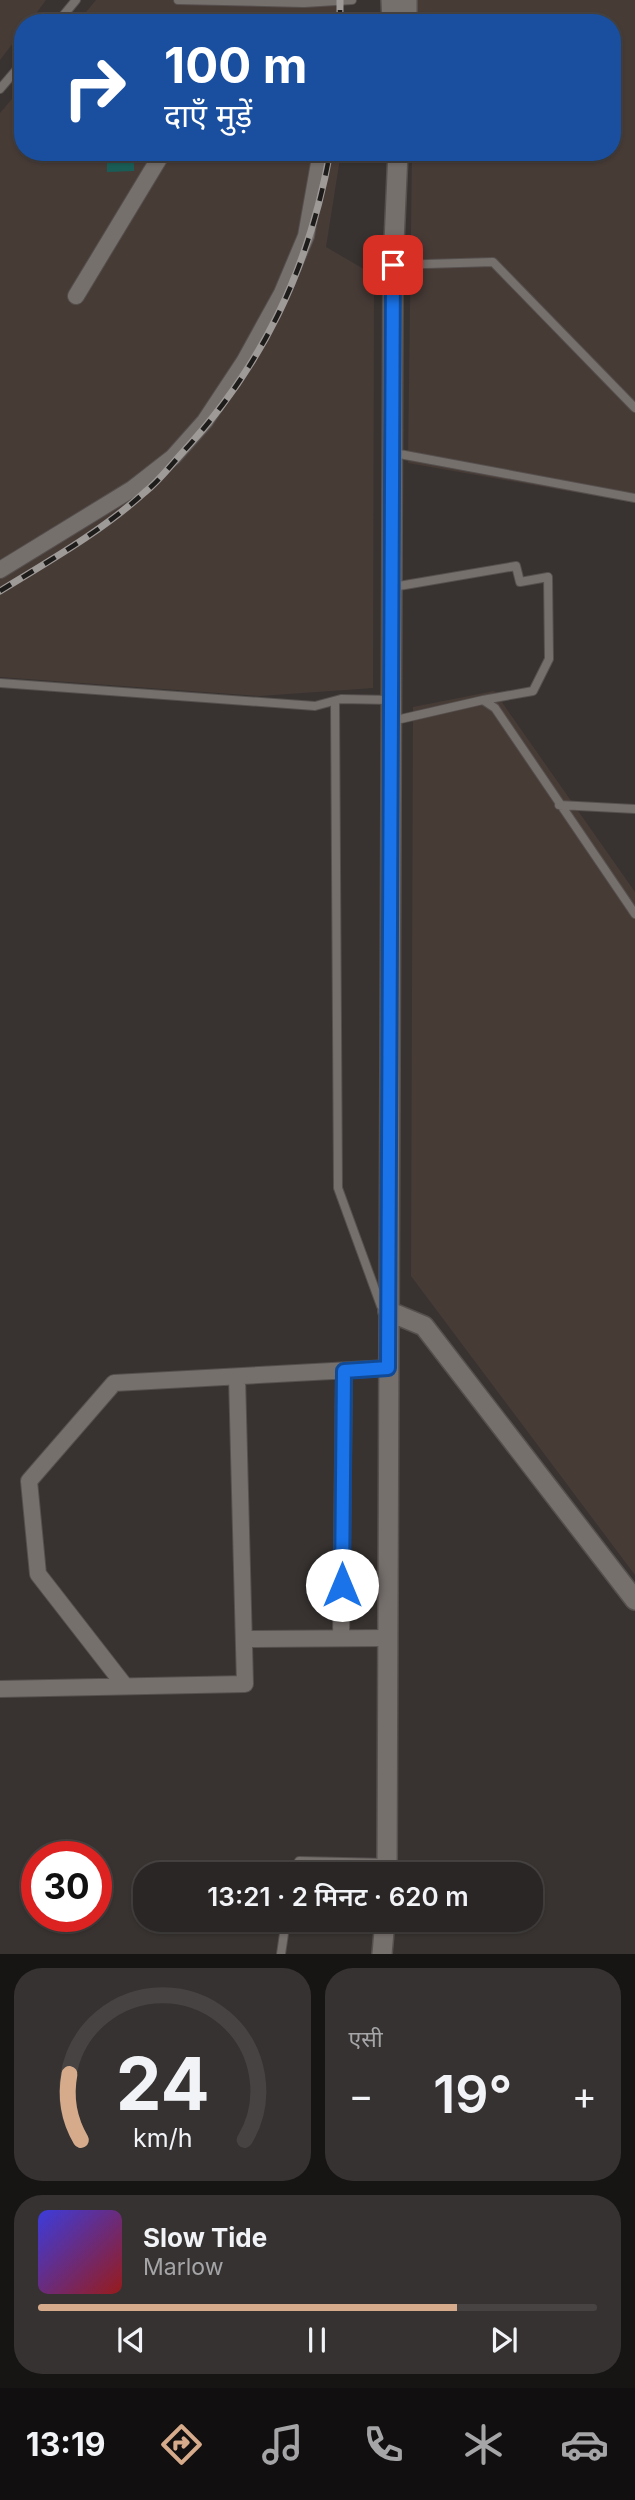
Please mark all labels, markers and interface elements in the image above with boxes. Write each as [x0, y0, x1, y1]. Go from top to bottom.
text: 100 m [164, 36, 308, 95]
icon: right [49, 42, 140, 133]
text: दाएँ मुड़ें [164, 96, 252, 135]
pin [363, 235, 423, 295]
icon: arrive [374, 246, 412, 284]
position arrow [305, 1548, 379, 1622]
speed limit sign: 30 [21, 1841, 112, 1932]
text: 13:21 · 2 मिनट · 620 m [207, 1881, 469, 1912]
text: एसी [349, 2025, 383, 2053]
text: 24 [115, 2040, 209, 2129]
text: 19° [433, 2063, 512, 2126]
text: − [349, 2072, 374, 2118]
text: + [572, 2072, 597, 2118]
text: km/h [133, 2123, 192, 2153]
text: Slow Tide [143, 2222, 267, 2253]
text: Marlow [143, 2253, 223, 2281]
icon: previous [112, 2321, 150, 2359]
icon: pause [298, 2321, 336, 2359]
icon: next [485, 2321, 523, 2359]
icon: directions [157, 2420, 206, 2469]
icon: music [258, 2420, 307, 2469]
icon: phone [359, 2420, 408, 2469]
icon: climate [459, 2420, 508, 2469]
icon: car [560, 2420, 609, 2469]
text: 13:19 [26, 2425, 106, 2464]

